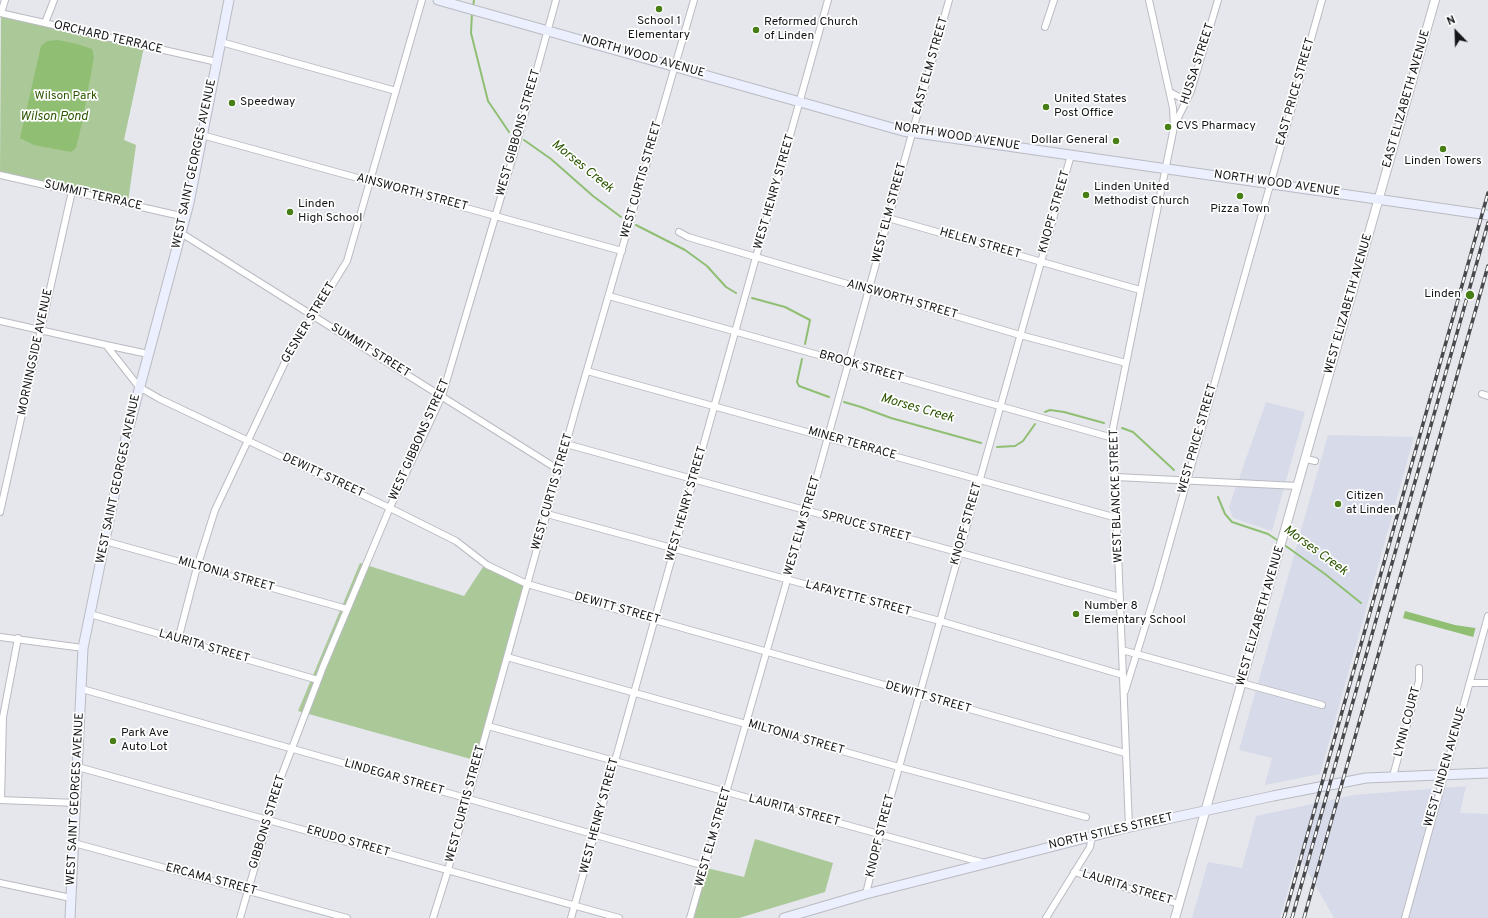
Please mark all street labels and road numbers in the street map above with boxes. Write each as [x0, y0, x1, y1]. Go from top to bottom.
street label: EAST ELM STREET [910, 15, 952, 117]
street label: ORCHARD TERRACE [52, 18, 164, 58]
street label: HUSSA STREET [1178, 21, 1218, 107]
street label: EAST ELIZABETH AVENUE [1380, 28, 1434, 170]
street label: NORTH WOOD AVENUE [580, 33, 706, 81]
street label: EAST PRICE STREET [1274, 36, 1318, 148]
street label: WEST GIBBONS STREET [494, 68, 544, 198]
street label: WEST SAINT GEORGES AVENUE [170, 78, 220, 250]
street label: WEST CURTIS STREET [618, 120, 666, 240]
street label: NORTH WOOD AVENUE [893, 120, 1021, 154]
street label: WEST HENRY STREET [752, 133, 798, 251]
street label: WEST ELM STREET [870, 161, 910, 265]
street label: NORTH WOOD AVENUE [1213, 168, 1341, 200]
street label: KNOPF STREET [1036, 169, 1074, 255]
street label: AINSWORTH STREET [355, 171, 469, 215]
street label: SUMMIT TERRACE [43, 178, 143, 214]
street label: HELEN STREET [938, 226, 1022, 262]
street label: WEST ELIZABETH AVENUE [1322, 232, 1376, 376]
street label: AINSWORTH STREET [845, 277, 959, 323]
street label: GESNER STREET [279, 280, 339, 366]
street label: MORNINGSIDE AVENUE [16, 287, 56, 417]
street label: SUMMIT STREET [328, 321, 412, 381]
street label: BROOK STREET [817, 348, 905, 386]
street label: WEST GIBBONS STREET [387, 377, 453, 503]
street label: WEST PRICE STREET [1175, 382, 1221, 496]
street label: WEST SAINT GEORGES AVENUE [94, 393, 144, 565]
street label: MINER TERRACE [806, 424, 898, 464]
street label: WEST BLANCKE STREET [1107, 429, 1127, 563]
street label: WEST CURTIS STREET [529, 432, 577, 552]
street label: WEST HENRY STREET [664, 445, 710, 563]
street label: DEWITT STREET [280, 451, 366, 501]
street label: WEST ELM STREET [782, 474, 824, 578]
street label: KNOPF STREET [948, 481, 986, 567]
street label: SPRUCE STREET [820, 508, 912, 546]
street label: WEST ELIZABETH AVENUE [1234, 544, 1288, 688]
street label: MILTONIA STREET [176, 554, 276, 596]
street label: LAFAYETTE STREET [804, 578, 912, 620]
street label: DEWITT STREET [572, 590, 662, 628]
street label: LAURITA STREET [157, 627, 251, 667]
street label: DEWITT STREET [883, 679, 973, 717]
street label: LYNN COURT [1392, 685, 1424, 759]
street label: WEST LINDEN AVENUE [1422, 705, 1470, 829]
street label: WEST SAINT GEORGES AVENUE [64, 712, 88, 886]
street label: MILTONIA STREET [746, 717, 846, 759]
street label: WEST CURTIS STREET [443, 744, 489, 864]
street label: LINDEGAR STREET [342, 757, 446, 799]
street label: WEST HENRY STREET [578, 757, 622, 875]
street label: GIBBONS STREET [247, 773, 289, 871]
street label: WEST ELM STREET [693, 785, 735, 889]
street label: LAURITA STREET [747, 792, 841, 830]
street label: KNOPF STREET [864, 793, 898, 879]
street label: NORTH STILES STREET [1047, 811, 1175, 853]
street label: ERUDO STREET [305, 823, 391, 861]
street label: ERCAMA STREET [164, 861, 258, 899]
street label: LAURITA STREET [1080, 867, 1174, 909]

